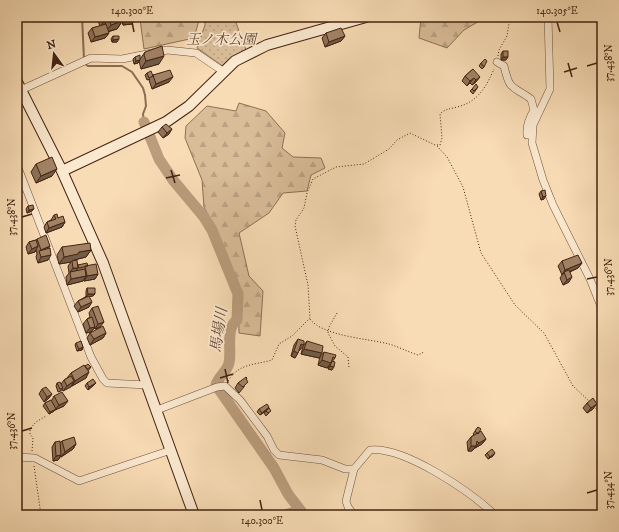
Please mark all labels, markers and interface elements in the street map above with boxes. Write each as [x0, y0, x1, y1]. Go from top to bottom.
text: 140.300°E [111, 5, 153, 17]
text: 140.305°E [536, 5, 578, 17]
park label: 玉ノ木公園 [186, 31, 258, 49]
north arrow [34, 34, 74, 74]
text: N [45, 37, 58, 53]
text: 37.438°N [603, 44, 615, 82]
text: 37.438°N [6, 198, 18, 236]
text: 37.436°N [603, 258, 615, 296]
water label: 馬場川 [206, 304, 232, 354]
text: 37.436°N [6, 412, 18, 450]
text: 37.434°N [603, 471, 615, 509]
text: 140.300°E [241, 515, 283, 527]

